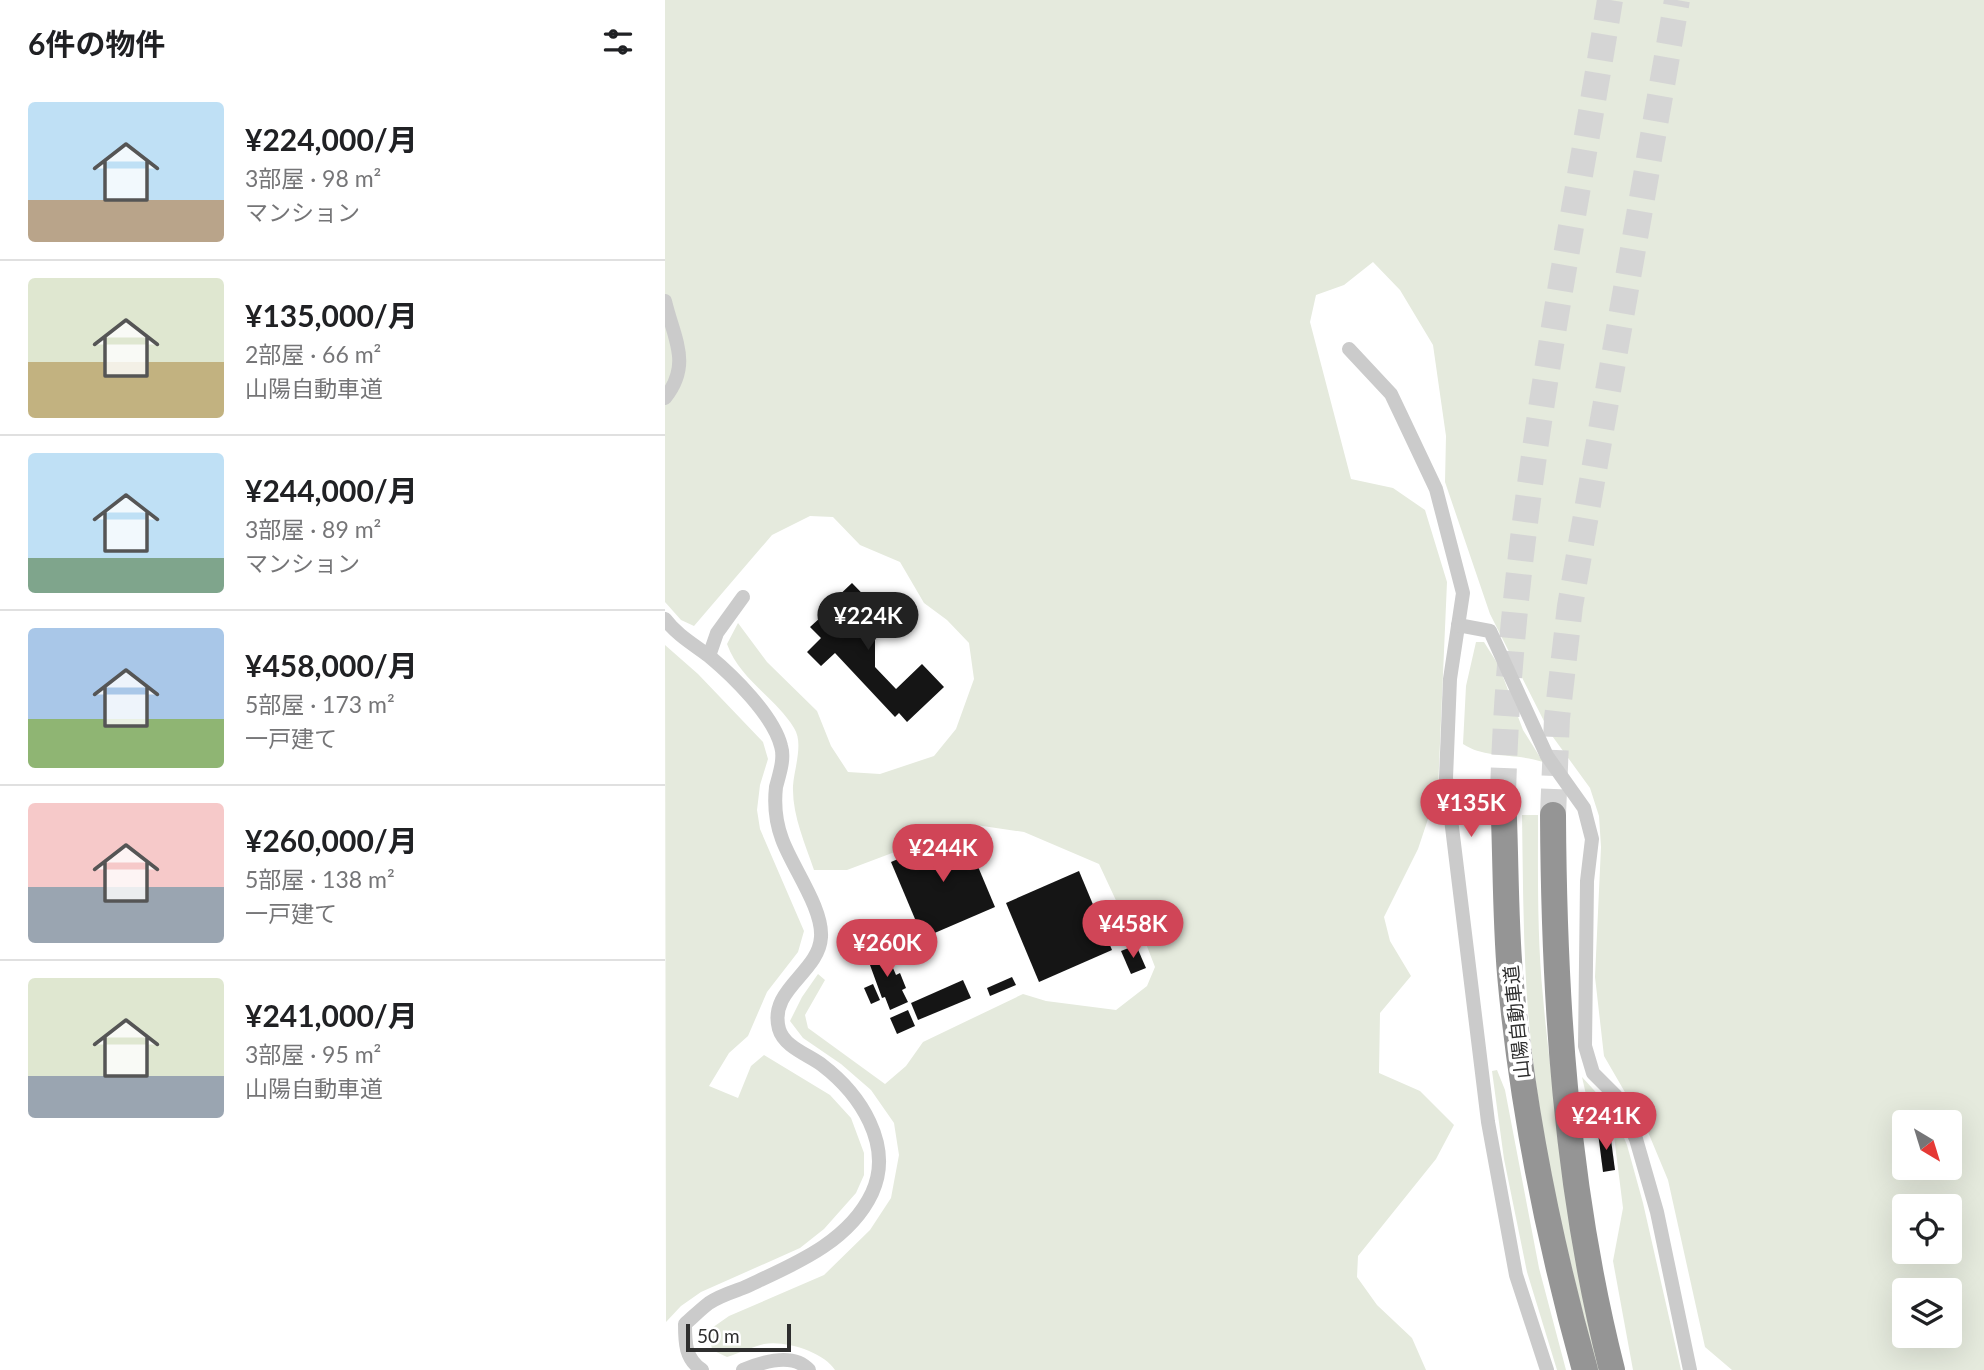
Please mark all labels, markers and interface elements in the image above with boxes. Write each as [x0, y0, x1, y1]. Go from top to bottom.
icon: filters [599, 23, 637, 61]
text: 6件の物件 [28, 25, 165, 61]
text: ¥224,000/月 [245, 121, 418, 157]
icon: home [84, 130, 168, 214]
text: 3部屋 · 98 m² [245, 164, 381, 192]
text: マンション [245, 198, 360, 226]
text: ¥135,000/月 [245, 297, 418, 333]
icon: home [84, 306, 168, 390]
text: 2部屋 · 66 m² [245, 340, 381, 368]
text: 山陽自動車道 [245, 374, 383, 402]
text: ¥244,000/月 [245, 472, 418, 508]
icon: home [84, 481, 168, 565]
text: 3部屋 · 89 m² [245, 515, 381, 543]
text: マンション [245, 549, 360, 577]
pin: ¥224K [819, 592, 917, 652]
text: ¥224K [833, 601, 903, 629]
text: ¥458,000/月 [245, 647, 418, 683]
icon: home [84, 656, 168, 740]
text: 5部屋 · 173 m² [245, 690, 395, 718]
text: 一戸建て [245, 724, 337, 752]
pin: ¥135K [1422, 780, 1520, 839]
text: ¥135K [1436, 788, 1506, 816]
text: ¥260,000/月 [245, 822, 418, 858]
pin: ¥244K [894, 824, 992, 884]
icon: home [84, 831, 168, 915]
text: ¥244K [908, 833, 978, 861]
text: 5部屋 · 138 m² [245, 865, 395, 893]
text: 一戸建て [245, 899, 337, 927]
pin: ¥458K [1084, 900, 1182, 960]
text: ¥458K [1098, 909, 1168, 937]
pin: ¥260K [838, 920, 936, 979]
text: ¥260K [852, 928, 922, 956]
street label: 山陽自動車道 [1499, 964, 1533, 1080]
text: ¥241,000/月 [245, 997, 418, 1033]
icon: home [84, 1006, 168, 1090]
text: 3部屋 · 95 m² [245, 1040, 381, 1068]
text: 山陽自動車道 [245, 1074, 383, 1102]
pin: ¥241K [1557, 1092, 1655, 1152]
text: ¥241K [1571, 1101, 1641, 1129]
north arrow [1892, 1110, 1962, 1180]
map controls [1892, 1110, 1962, 1348]
button: locate [1892, 1194, 1962, 1264]
button: layers [1892, 1278, 1962, 1348]
scale bar [686, 1321, 791, 1353]
text: 50 m [697, 1324, 740, 1347]

